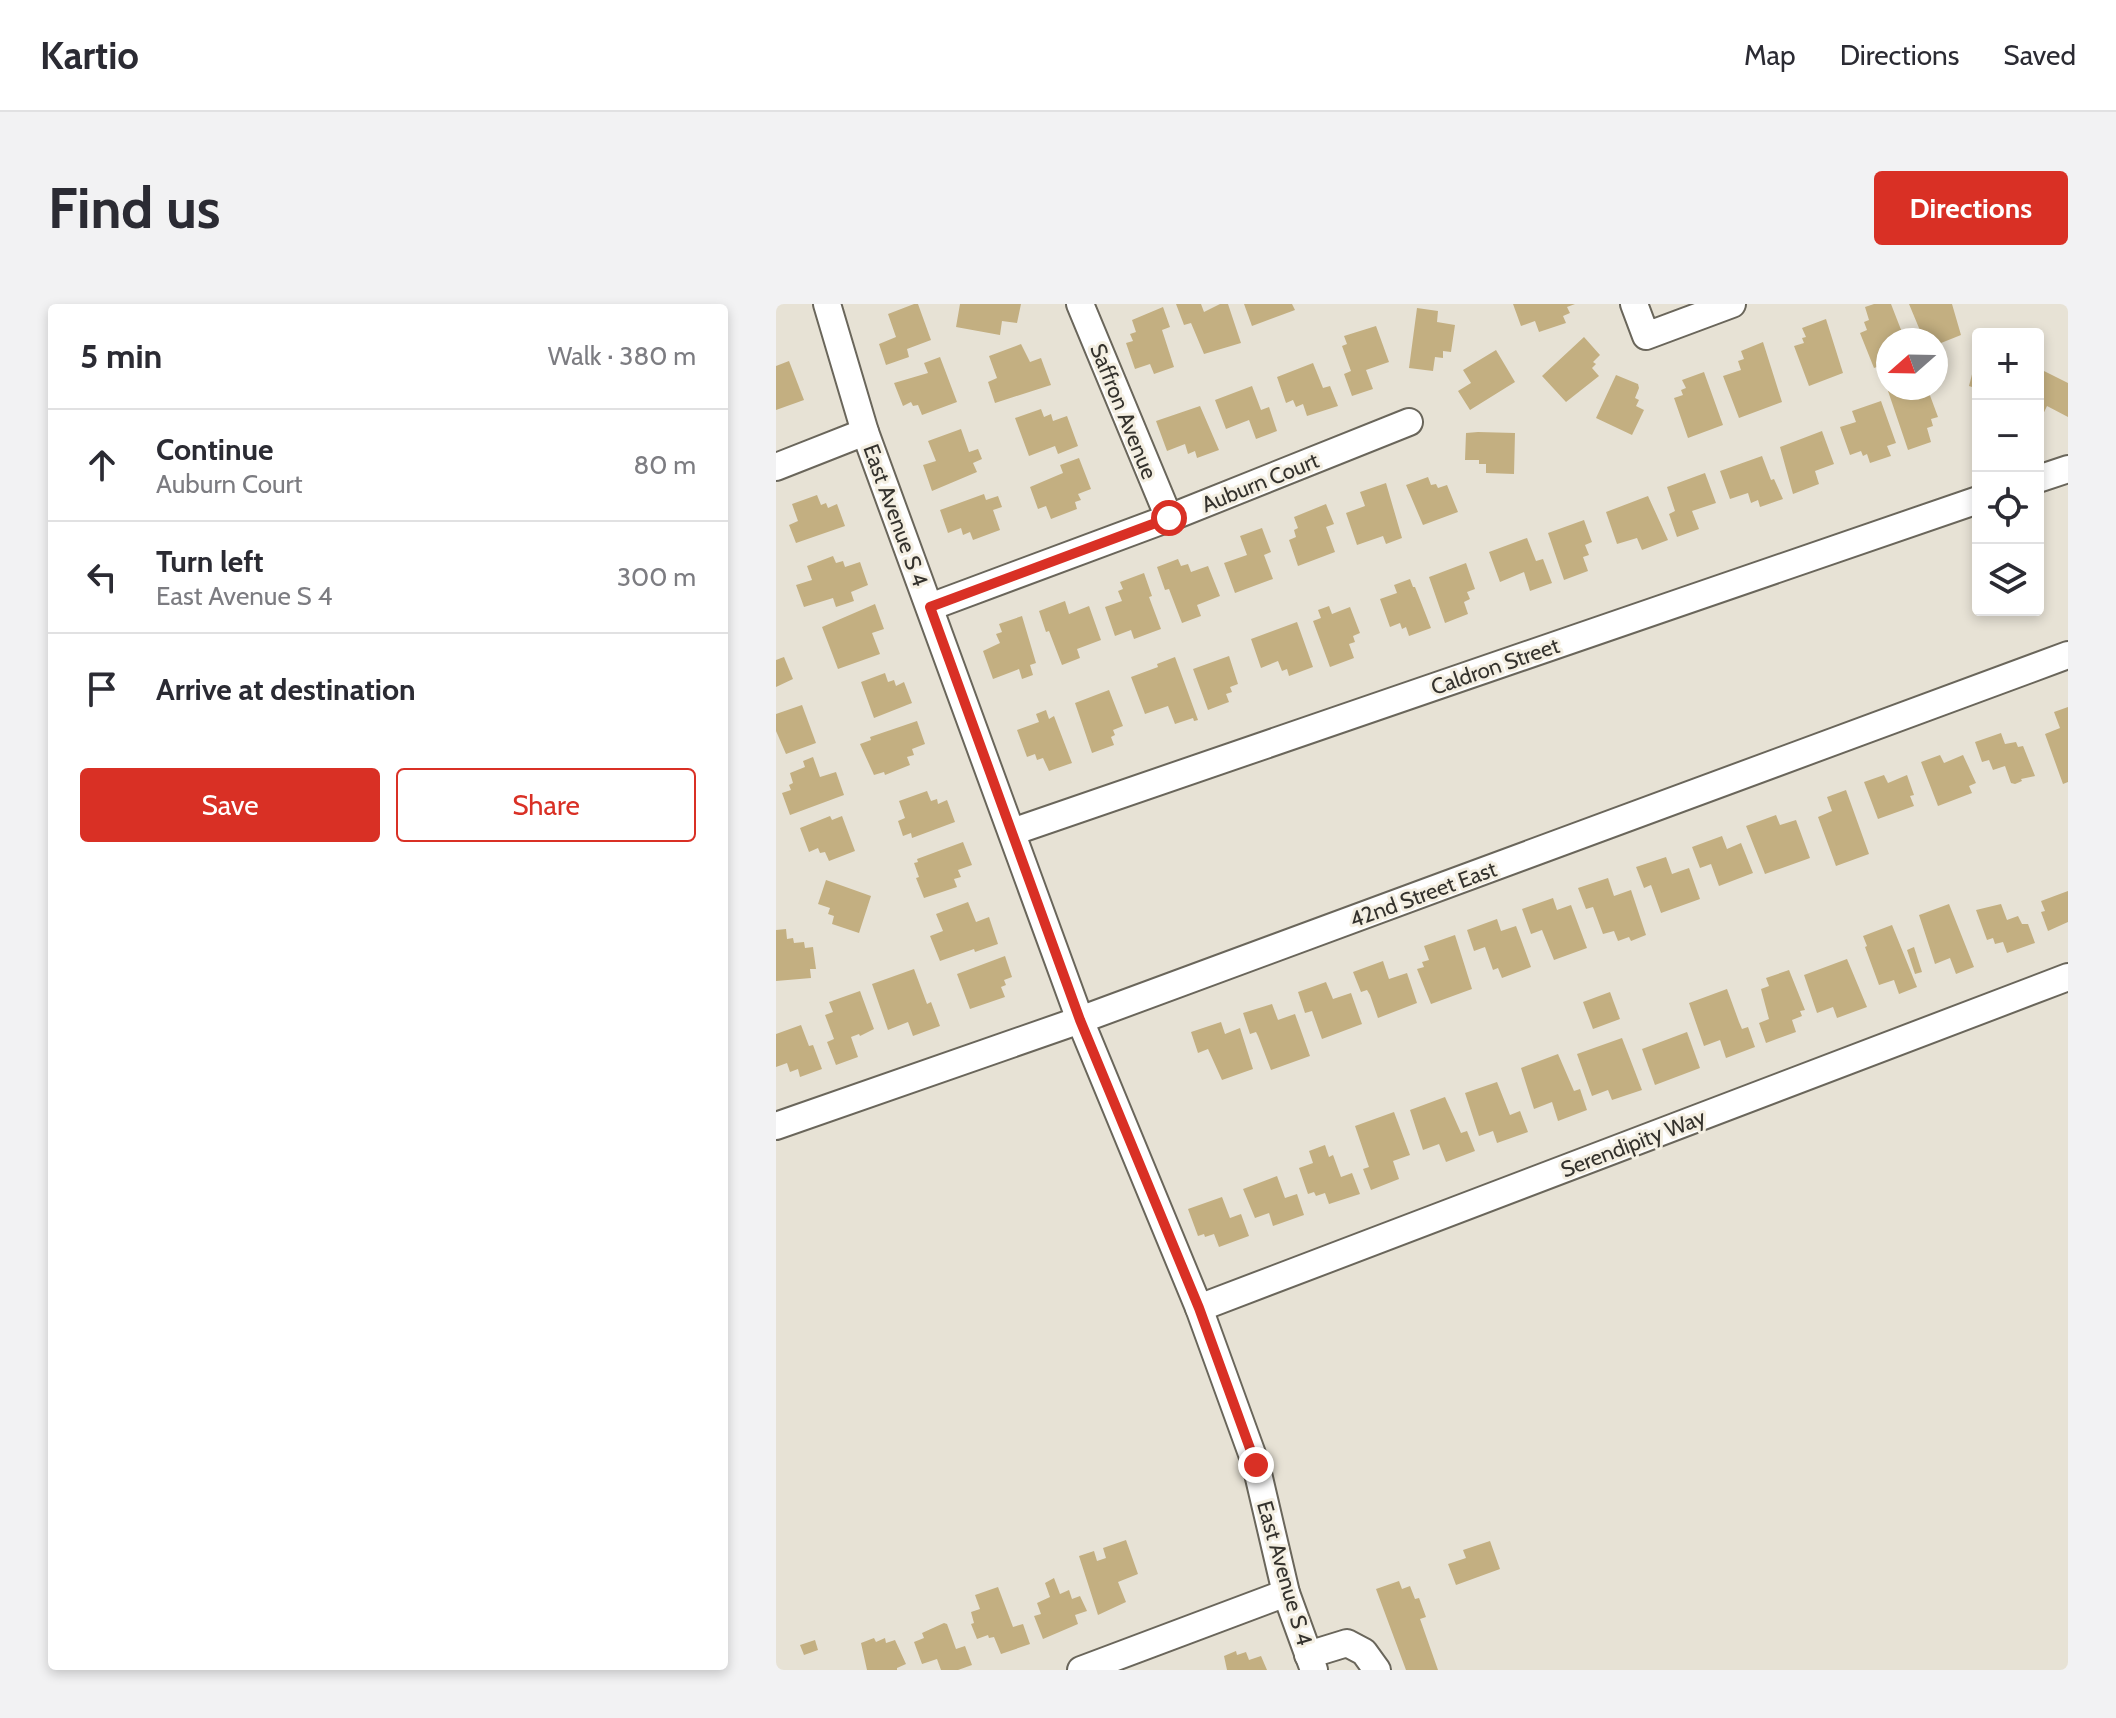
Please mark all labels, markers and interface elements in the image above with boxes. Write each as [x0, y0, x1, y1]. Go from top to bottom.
text: Kartio [40, 32, 139, 79]
text: Map [1744, 38, 1796, 72]
text: Directions [1840, 38, 1959, 72]
text: Saved [2003, 38, 2076, 72]
button: Directions [1874, 171, 2068, 245]
text: Find us [48, 174, 221, 242]
north arrow [1876, 328, 1948, 400]
map controls [1972, 328, 2044, 616]
button: + [1972, 328, 2044, 400]
text: 5 min [80, 335, 162, 377]
text: Walk · 380 m [548, 340, 696, 372]
street label: Saffron Avenue [1084, 340, 1163, 483]
button: − [1972, 400, 2044, 472]
text: Continue [156, 431, 273, 468]
street label: East Avenue S 4 [857, 440, 934, 590]
icon: ahead [80, 443, 124, 487]
street label: Auburn Court [1198, 447, 1323, 518]
text: 80 m [633, 449, 696, 481]
text: Auburn Court [156, 468, 303, 500]
button: locate [1972, 472, 2044, 544]
route start [1151, 500, 1187, 536]
text: Turn left [156, 543, 264, 580]
button: layers [1972, 544, 2044, 616]
icon: left [80, 555, 124, 599]
text: 300 m [617, 561, 696, 593]
text: East Avenue S 4 [156, 580, 333, 612]
street label: Caldron Street [1427, 632, 1563, 701]
icon: arrive [80, 667, 124, 711]
text: Arrive at destination [156, 671, 416, 708]
button: Save [80, 768, 380, 842]
button: Share [396, 768, 696, 842]
street label: 42nd Street East [1346, 855, 1501, 934]
street label: Serendipity Way [1557, 1103, 1709, 1183]
route end [1238, 1447, 1274, 1483]
street label: East Avenue S 4 [1251, 1498, 1318, 1649]

